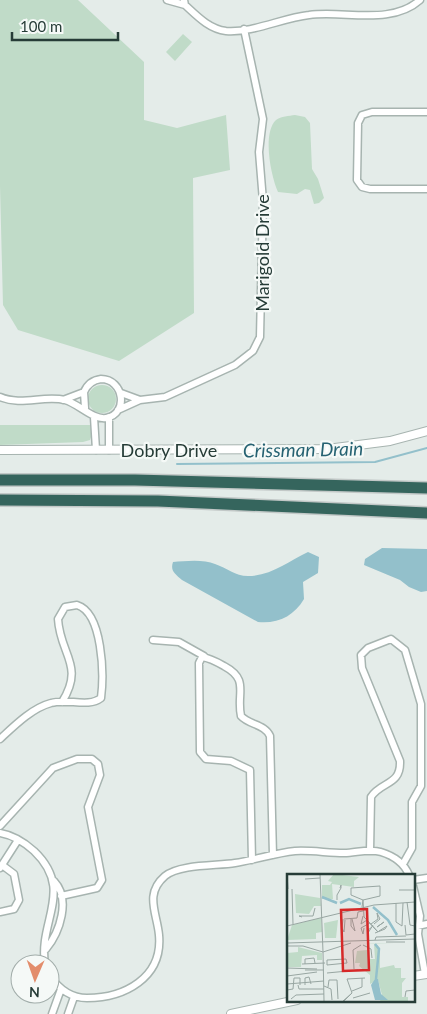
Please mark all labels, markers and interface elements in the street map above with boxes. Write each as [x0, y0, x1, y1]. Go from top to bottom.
scale bar [12, 10, 119, 42]
text: 100 m [20, 17, 62, 35]
street label: Marigold Drive [251, 194, 273, 312]
water label: Crissman Drain [243, 436, 363, 462]
street label: Dobry Drive [121, 439, 217, 461]
inset map [287, 874, 414, 1002]
north arrow [10, 954, 60, 1004]
text: N [29, 984, 40, 1001]

